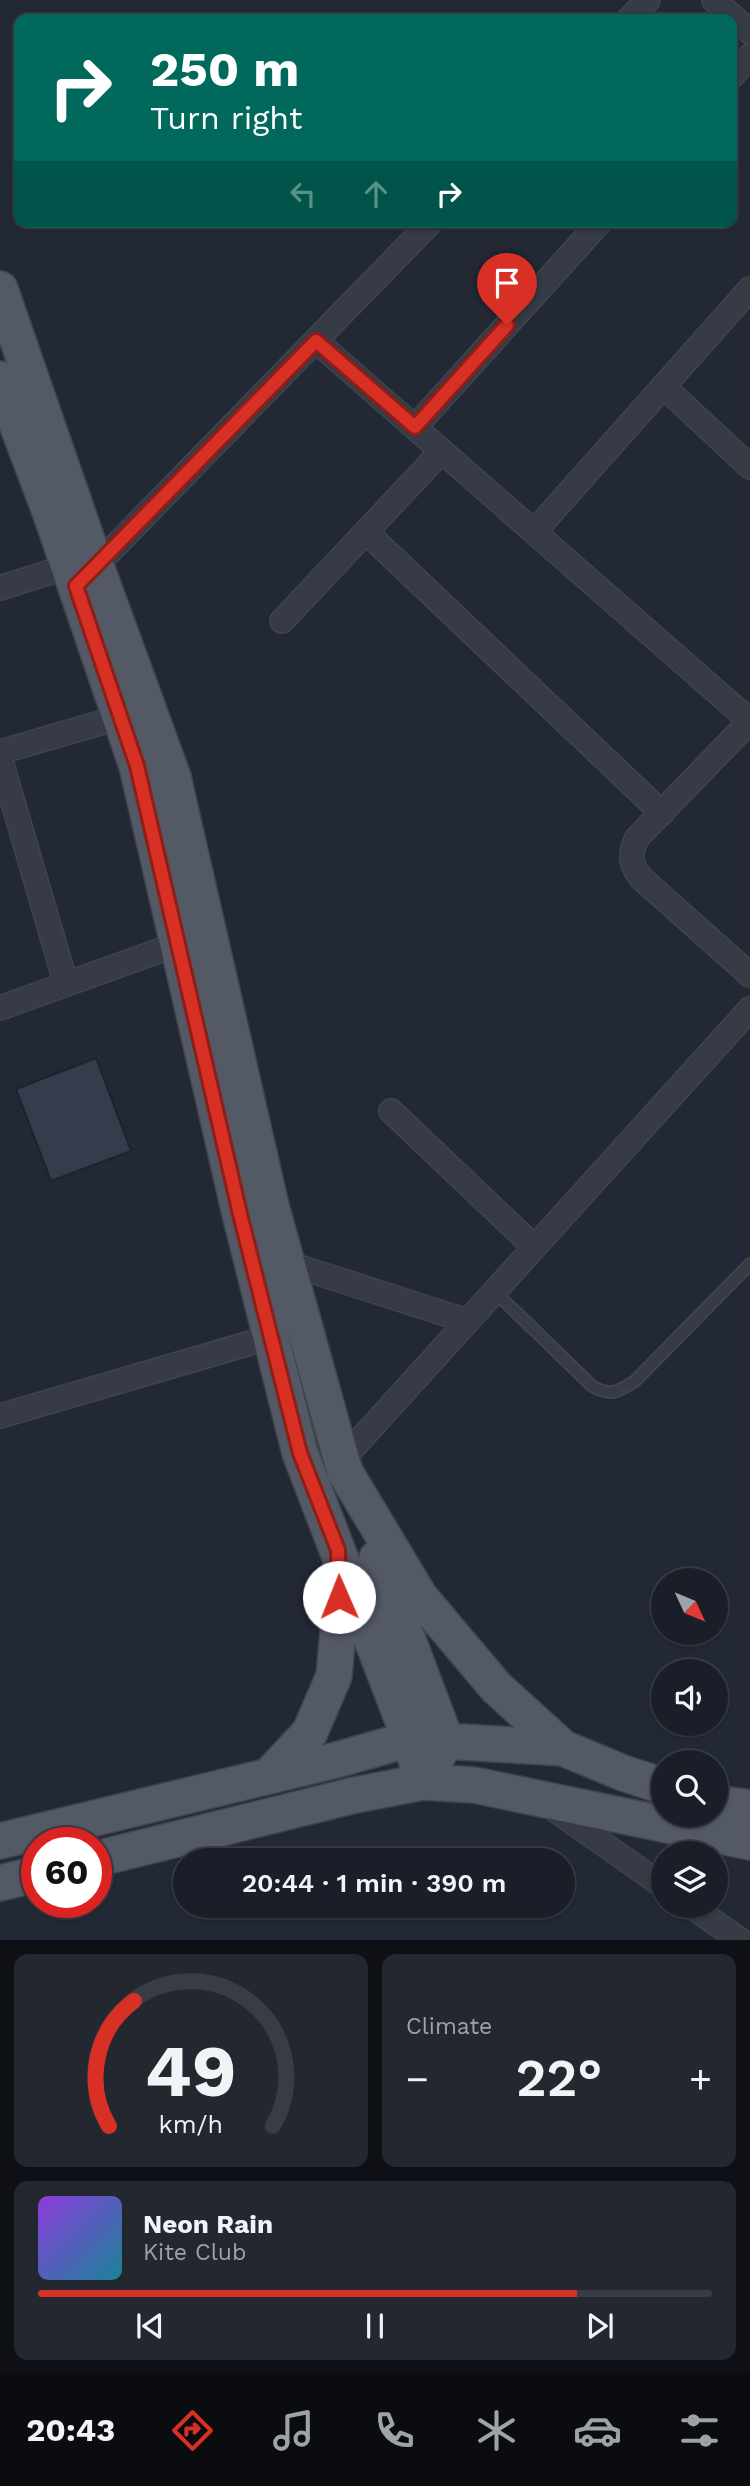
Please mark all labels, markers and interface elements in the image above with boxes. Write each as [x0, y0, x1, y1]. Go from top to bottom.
text: 250 m [150, 40, 299, 98]
icon: right [35, 42, 126, 133]
text: Turn right [150, 99, 302, 137]
icon: left [284, 175, 322, 213]
icon: ahead [357, 175, 395, 213]
icon: right [430, 175, 468, 213]
pin [477, 253, 537, 325]
icon: arrive [488, 264, 526, 302]
position arrow [302, 1560, 376, 1634]
north arrow [651, 1568, 728, 1645]
map controls [651, 1568, 728, 1918]
button: sound [651, 1659, 728, 1736]
button: search [651, 1750, 728, 1827]
speed limit sign: 60 [21, 1827, 112, 1918]
button: layers [651, 1841, 728, 1918]
text: 20:44 · 1 min · 390 m [242, 1868, 506, 1898]
text: Climate [406, 2013, 492, 2040]
text: 49 [145, 2029, 237, 2115]
text: 22° [516, 2048, 602, 2109]
text: − [406, 2057, 429, 2101]
text: + [689, 2057, 712, 2101]
text: km/h [159, 2110, 223, 2139]
text: Neon Rain [143, 2209, 273, 2239]
text: Kite Club [143, 2239, 246, 2266]
icon: previous [131, 2307, 169, 2345]
icon: pause [356, 2307, 394, 2345]
icon: next [581, 2307, 619, 2345]
icon: directions [168, 2406, 217, 2455]
icon: music [269, 2406, 318, 2455]
icon: phone [370, 2406, 419, 2455]
icon: climate [472, 2406, 521, 2455]
icon: car [573, 2406, 622, 2455]
icon: filters [675, 2406, 724, 2455]
text: 20:43 [26, 2411, 115, 2449]

